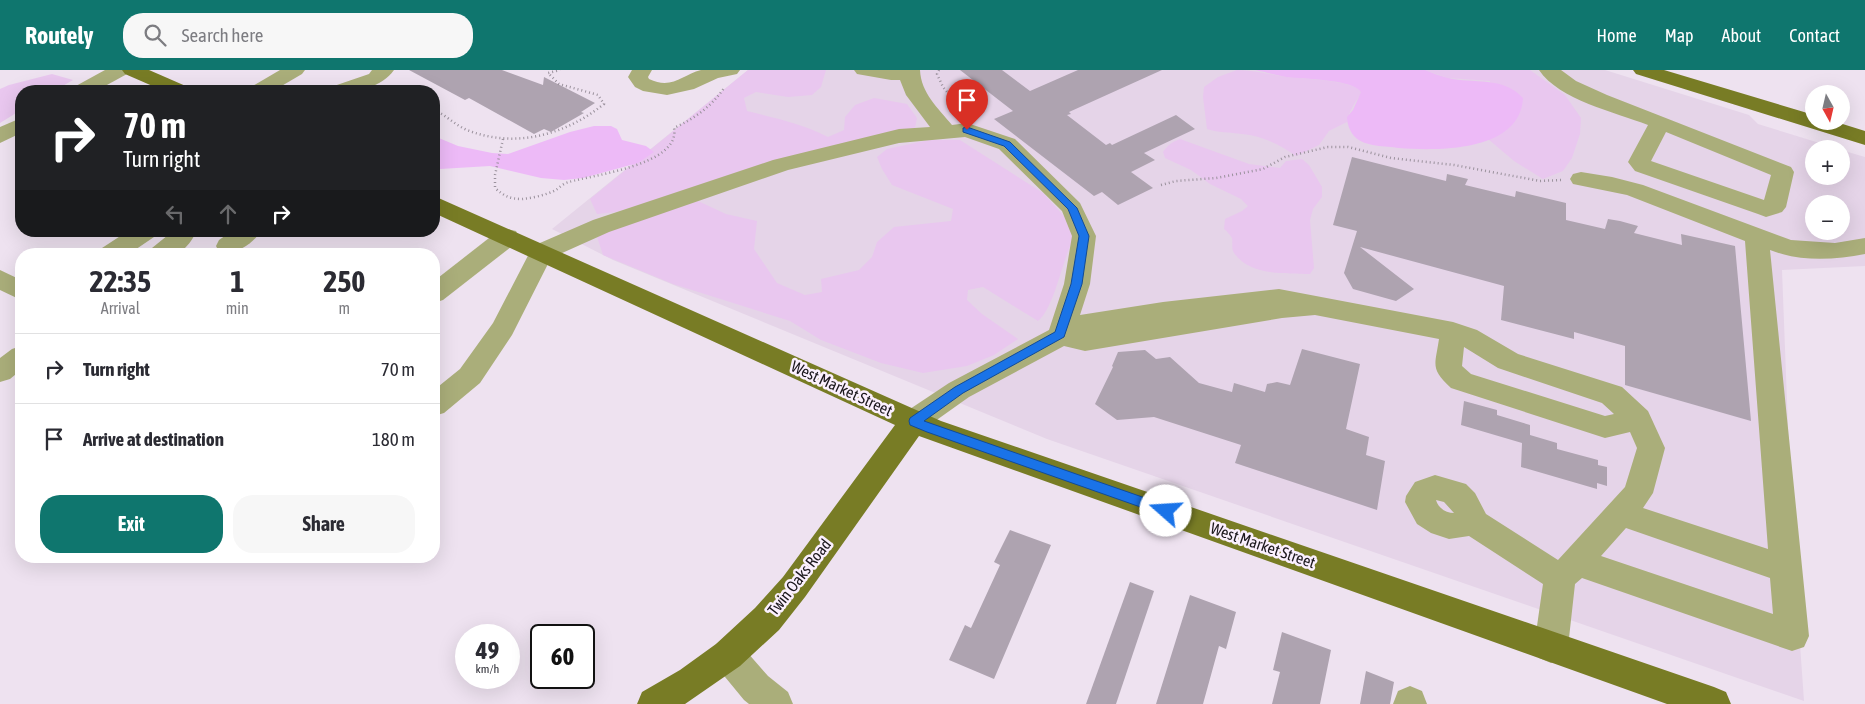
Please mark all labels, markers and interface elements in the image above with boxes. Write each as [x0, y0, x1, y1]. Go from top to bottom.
search box [123, 13, 473, 58]
icon: search [141, 21, 169, 49]
text: Routely [25, 22, 93, 49]
text: Search here [181, 24, 263, 46]
text: Home [1597, 25, 1637, 46]
text: Map [1665, 25, 1694, 46]
text: About [1722, 25, 1761, 46]
text: Contact [1789, 25, 1840, 46]
pin [946, 79, 988, 130]
north arrow [1805, 85, 1850, 130]
map controls [1805, 85, 1850, 240]
icon: arrive [953, 86, 981, 114]
icon: right [40, 105, 105, 170]
text: 70 m [123, 105, 186, 145]
button: + [1805, 140, 1850, 185]
text: Turn right [123, 146, 200, 172]
button: − [1805, 195, 1850, 240]
icon: left [161, 200, 189, 228]
icon: ahead [214, 200, 242, 228]
icon: right [267, 200, 295, 228]
text: 22:35 [89, 264, 151, 298]
text: 1 [230, 264, 244, 298]
text: 250 [323, 264, 365, 298]
text: Arrival [101, 299, 140, 317]
text: min [226, 299, 249, 317]
text: m [339, 299, 350, 317]
icon: right [40, 355, 68, 383]
street label: West Market Street [789, 357, 896, 419]
text: Turn right [83, 358, 150, 380]
text: 70 m [381, 358, 415, 380]
icon: arrive [40, 425, 68, 453]
text: Arrive at destination [83, 428, 224, 450]
text: 180 m [372, 428, 415, 450]
position arrow [1139, 484, 1191, 536]
button: Exit [40, 495, 223, 553]
button: Share [233, 495, 415, 553]
street label: West Market Street [1208, 519, 1318, 571]
street label: Twin Oaks Road [764, 535, 834, 619]
speed limit sign: 60 [530, 624, 595, 689]
text: 49 [476, 636, 499, 664]
text: km/h [476, 662, 499, 676]

